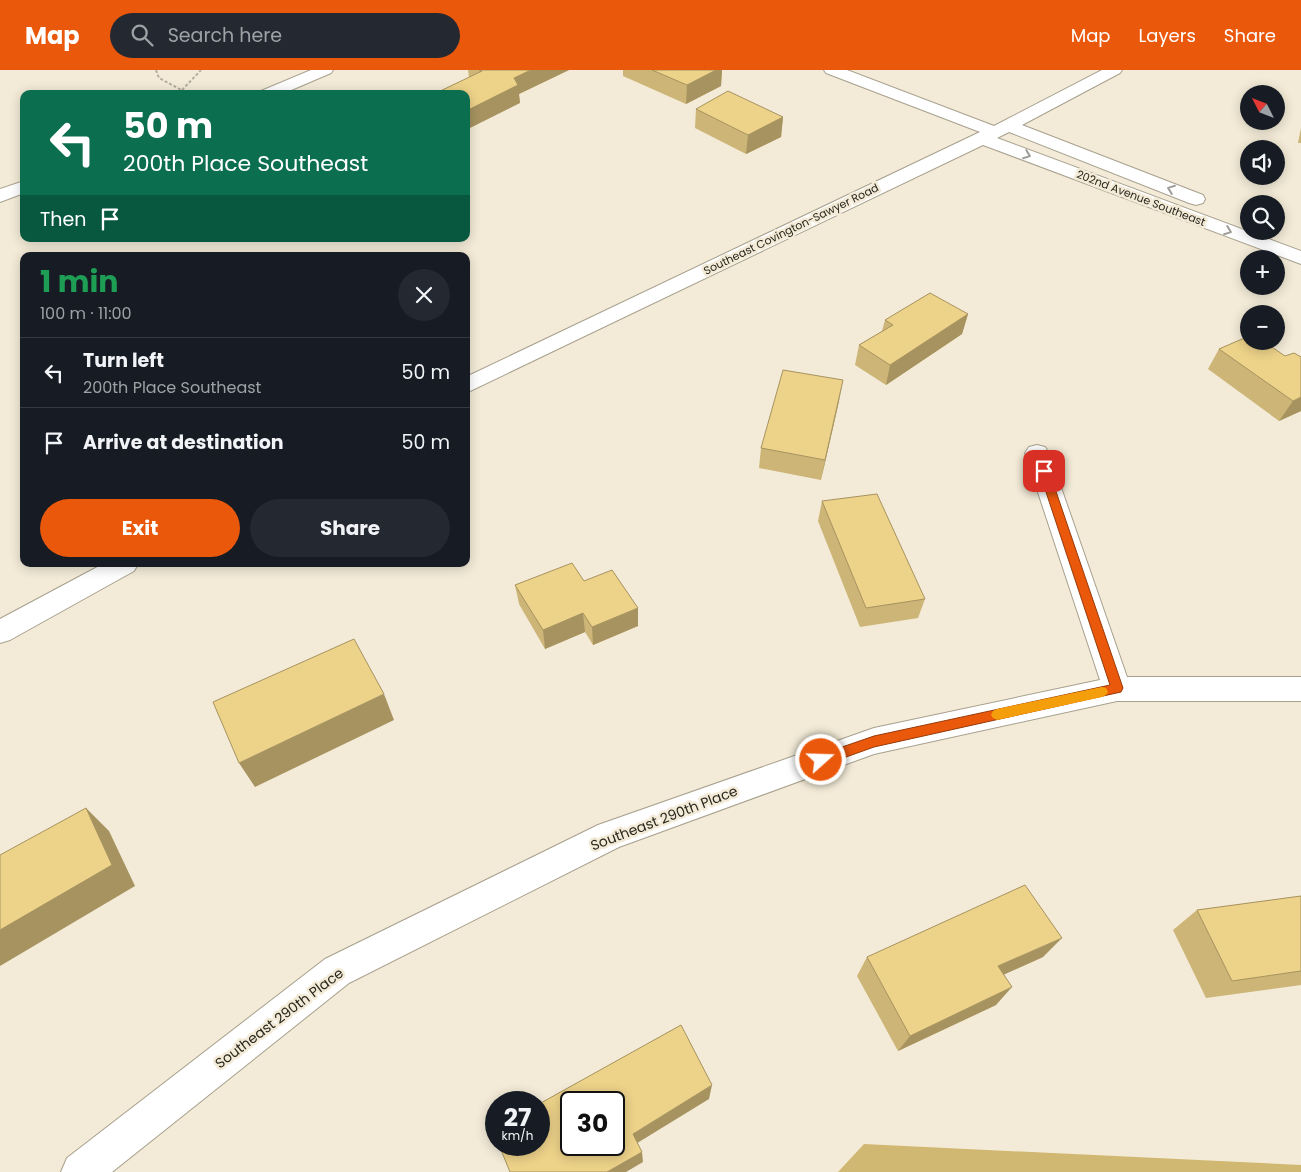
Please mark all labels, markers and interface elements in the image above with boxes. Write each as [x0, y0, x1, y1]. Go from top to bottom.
search box [110, 13, 460, 58]
text: Map [25, 19, 80, 52]
icon: search [128, 21, 156, 49]
text: Search here [168, 22, 282, 49]
text: Map [1071, 23, 1111, 48]
text: Layers [1139, 23, 1196, 48]
text: Share [1224, 23, 1276, 48]
north arrow [1240, 85, 1285, 130]
map controls [1240, 85, 1285, 350]
text: 50 m [123, 101, 213, 150]
icon: left [40, 110, 105, 175]
button: sound [1240, 140, 1285, 185]
text: 200th Place Southeast [123, 148, 368, 179]
one-way arrow [1022, 149, 1031, 159]
street label: 202nd Avenue Southeast [1074, 166, 1208, 230]
street label: Southeast Covington-Sawyer Road [701, 179, 881, 279]
one-way arrow [1167, 185, 1176, 195]
button: search [1240, 195, 1285, 240]
icon: arrive [96, 205, 124, 233]
text: Then [40, 206, 86, 233]
one-way arrow [1223, 225, 1232, 235]
button: + [1240, 250, 1285, 295]
text: 1 min [40, 260, 118, 303]
button: close [398, 269, 450, 321]
text: 100 m · 11:00 [40, 302, 132, 325]
button: − [1240, 305, 1285, 350]
text: Turn left [83, 347, 164, 374]
icon: left [40, 359, 68, 387]
text: 50 m [401, 359, 450, 386]
text: 200th Place Southeast [83, 376, 261, 399]
icon: arrive [40, 429, 68, 457]
text: Arrive at destination [83, 429, 284, 456]
text: 50 m [401, 429, 450, 456]
pin [1023, 450, 1065, 492]
icon: arrive [1030, 457, 1058, 485]
button: Exit [40, 499, 240, 557]
button: Share [250, 499, 450, 557]
position arrow [794, 733, 846, 785]
street label: Southeast 290th Place [588, 781, 741, 855]
street label: Southeast 290th Place [211, 963, 348, 1073]
speed limit sign: 30 [560, 1091, 625, 1156]
text: 27 [504, 1100, 531, 1135]
text: km/h [502, 1127, 533, 1144]

